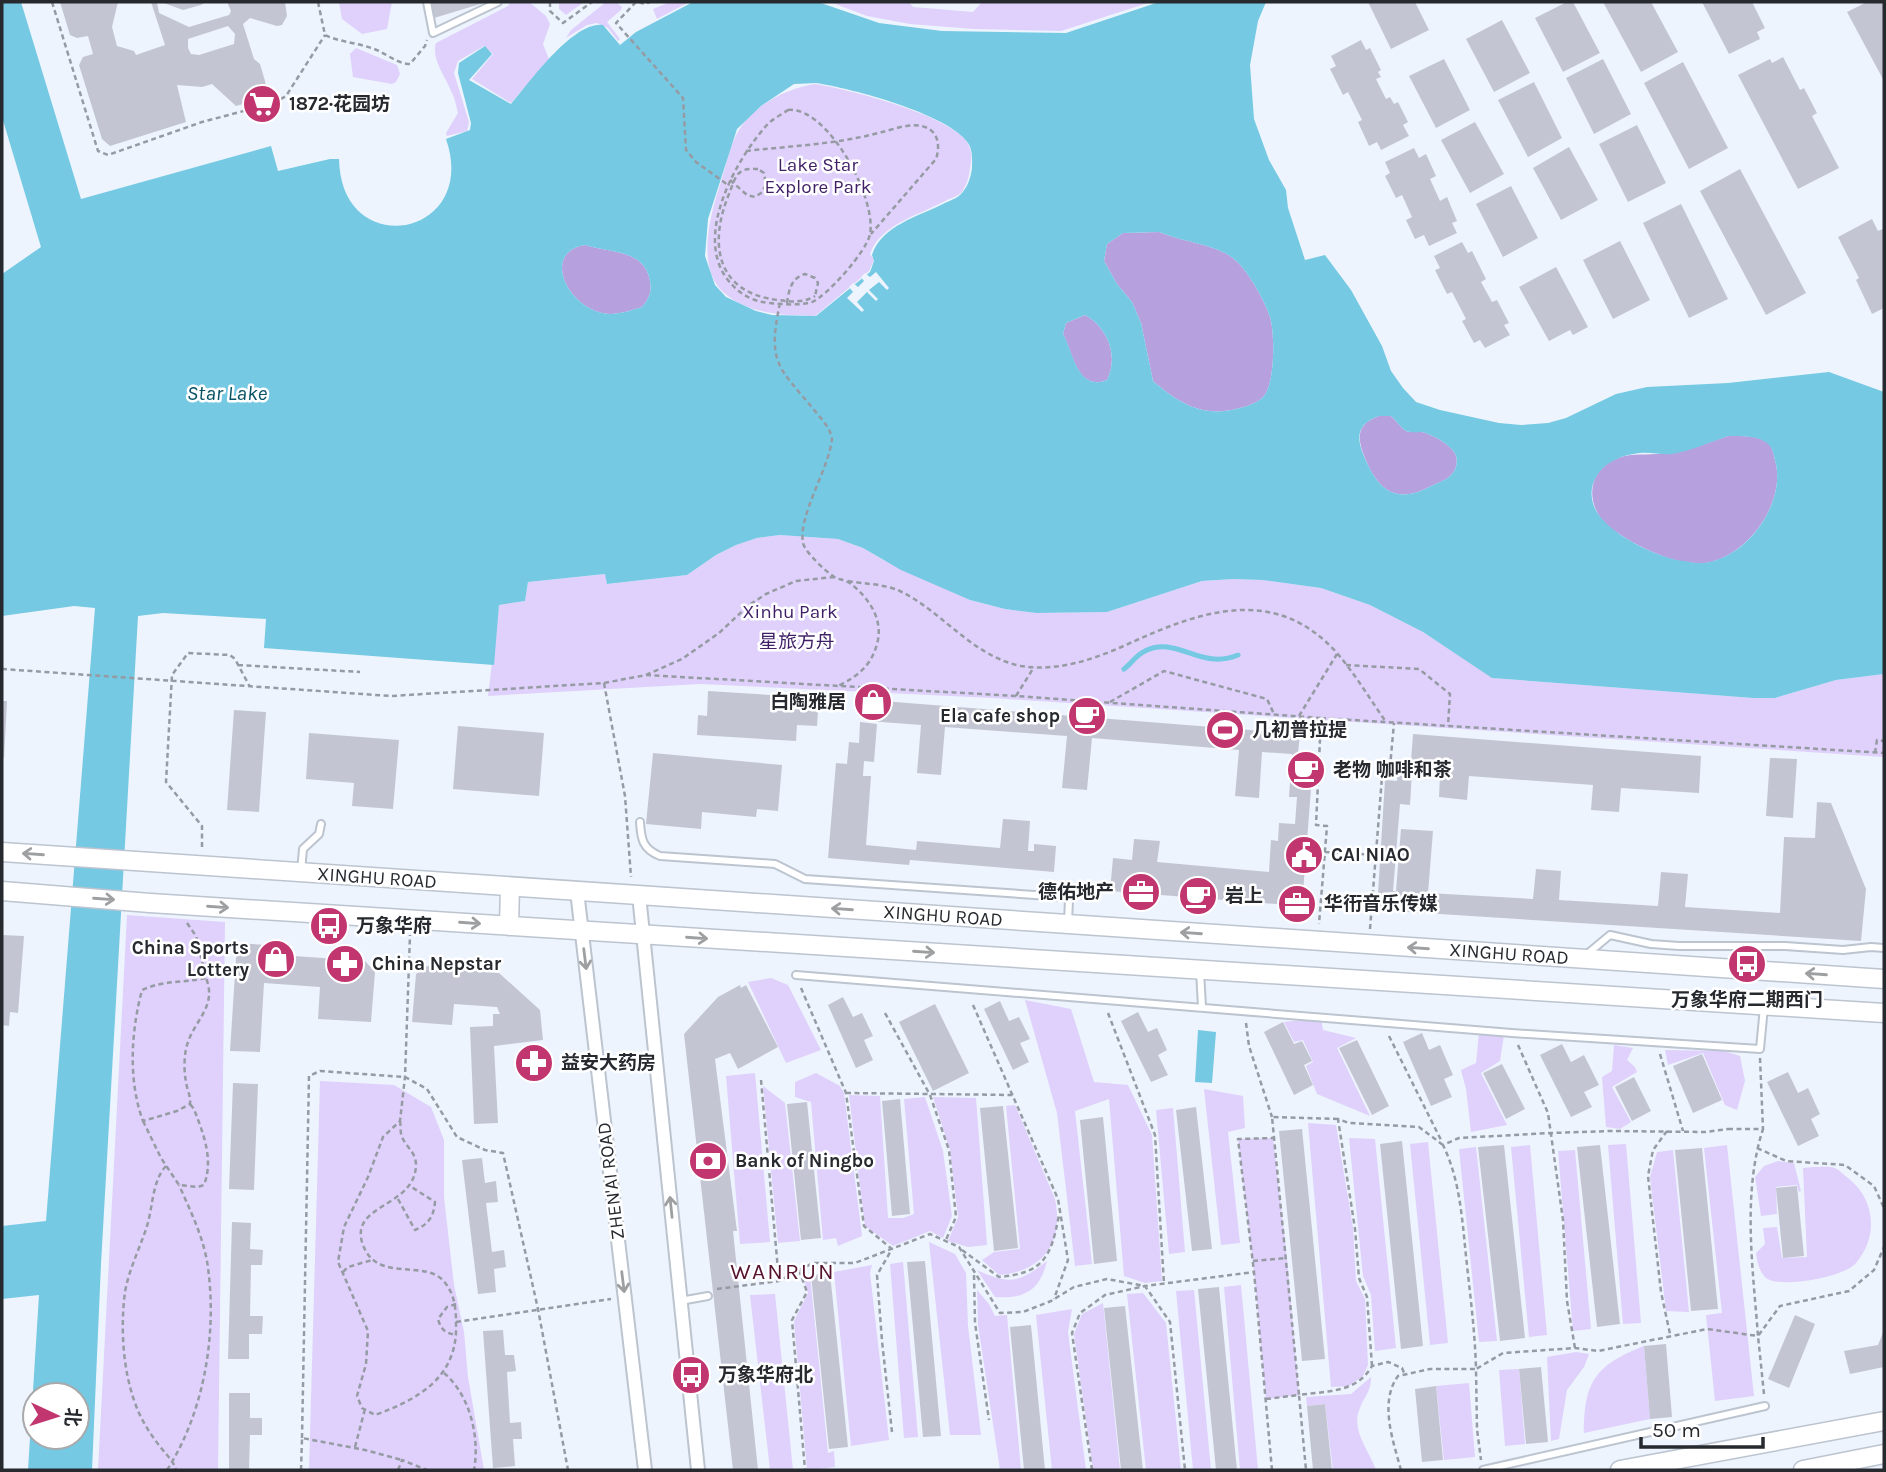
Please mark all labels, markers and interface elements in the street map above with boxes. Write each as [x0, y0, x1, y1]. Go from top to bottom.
supermarket icon: 1872·花园坊 [241, 83, 283, 125]
place label: 1872·花园坊 [289, 93, 390, 115]
park label: Lake Star Explore Park [765, 154, 872, 198]
water label: Star Lake [187, 381, 268, 405]
park label: Xinhu Park [742, 601, 838, 623]
park label: 星旅方舟 [759, 631, 835, 653]
shop icon: 白陶雅居 [852, 681, 894, 723]
place label: 白陶雅居 [770, 691, 846, 713]
cafe icon: Ela cafe shop [1066, 695, 1108, 737]
place label: Ela cafe shop [940, 705, 1060, 727]
sports icon: 几初普拉提 [1204, 709, 1246, 751]
place label: 几初普拉提 [1252, 719, 1347, 741]
cafe icon: 老物 咖啡和茶 [1285, 749, 1327, 791]
place label: 老物 咖啡和茶 [1333, 759, 1452, 781]
public building icon: CAI NIAO [1283, 834, 1325, 876]
place label: CAI NIAO [1331, 844, 1410, 866]
one-way arrow [22, 847, 44, 860]
street label: XINGHU ROAD [317, 863, 437, 893]
office icon: 德佑地产 [1120, 871, 1162, 913]
cafe icon: 岩上 [1177, 875, 1219, 917]
place label: 德佑地产 [1038, 881, 1114, 903]
office icon: 华衎音乐传媒 [1276, 883, 1318, 925]
place label: 岩上 [1225, 885, 1263, 907]
one-way arrow [93, 893, 115, 906]
place label: 华衎音乐传媒 [1324, 893, 1438, 915]
one-way arrow [206, 901, 229, 914]
street label: XINGHU ROAD [883, 901, 1003, 931]
one-way arrow [831, 902, 854, 915]
bus stop icon: 万象华府 [308, 905, 350, 947]
place label: 万象华府 [356, 915, 432, 937]
one-way arrow [458, 917, 480, 930]
one-way arrow [1180, 926, 1203, 939]
one-way arrow [685, 931, 708, 944]
place label: China Sports Lottery [132, 937, 249, 981]
shop icon: China Sports Lottery [255, 938, 297, 980]
street label: XINGHU ROAD [1449, 939, 1569, 969]
one-way arrow [1407, 941, 1430, 954]
pharmacy icon: China Nepstar [324, 943, 366, 985]
bus stop icon: 万象华府二期西门 [1726, 943, 1768, 985]
one-way arrow [912, 946, 934, 959]
one-way arrow [579, 947, 592, 970]
place label: China Nepstar [372, 953, 502, 975]
one-way arrow [1805, 968, 1828, 981]
place label: 万象华府二期西门 [1671, 989, 1823, 1011]
pharmacy icon: 益安大药房 [513, 1042, 555, 1084]
place label: 益安大药房 [561, 1052, 656, 1074]
street label: ZHEN'AI ROAD [593, 1121, 629, 1241]
bank icon: Bank of Ningbo [687, 1140, 729, 1182]
place label: Bank of Ningbo [735, 1150, 874, 1172]
one-way arrow [664, 1197, 677, 1219]
district label: WANRUN [730, 1258, 836, 1285]
one-way arrow [616, 1271, 629, 1293]
bus stop icon: 万象华府北 [670, 1354, 712, 1396]
place label: 万象华府北 [718, 1364, 813, 1386]
north arrow [21, 1381, 91, 1451]
scale bar [1641, 1406, 1764, 1450]
text: 北 [60, 1407, 84, 1427]
text: 50 m [1652, 1418, 1701, 1442]

